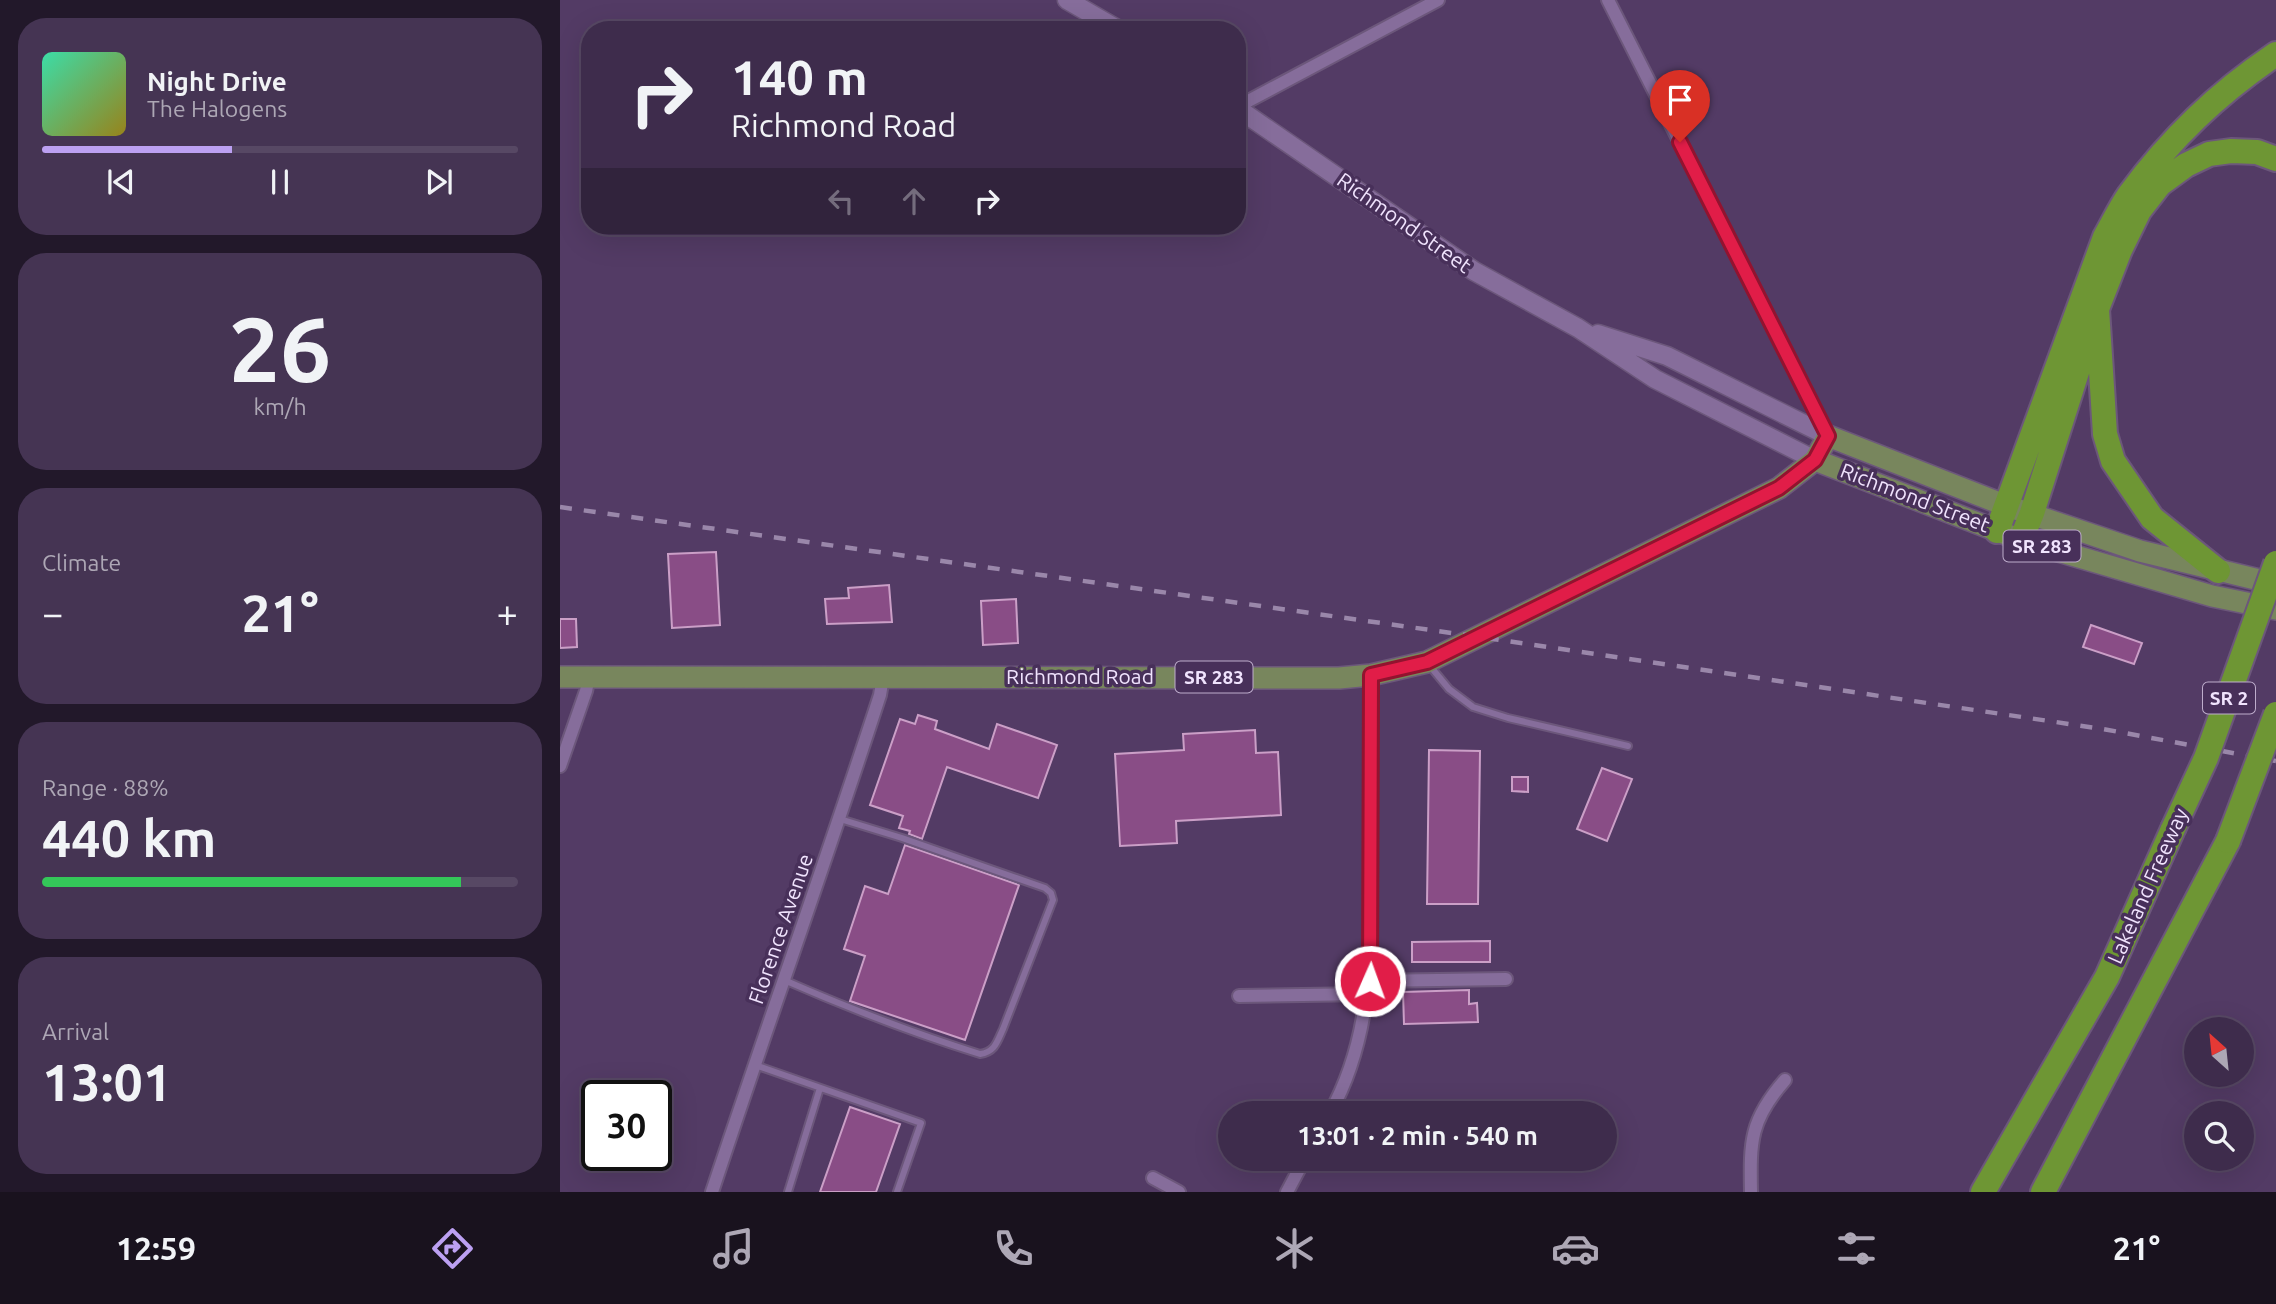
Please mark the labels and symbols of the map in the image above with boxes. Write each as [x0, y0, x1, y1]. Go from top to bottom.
pin [1650, 70, 1710, 142]
street label: Richmond Street [1333, 167, 1476, 277]
street label: Richmond Street [1837, 458, 1993, 537]
road number: SR 283 [2004, 530, 2080, 562]
road number: SR 283 [1176, 662, 1252, 692]
street label: Richmond Road [1006, 664, 1154, 688]
road number: SR 2 [2203, 682, 2255, 713]
street label: Lakeland Freeway [2102, 804, 2192, 967]
street label: Florence Avenue [743, 850, 817, 1007]
position arrow [1333, 944, 1407, 1018]
north arrow [2184, 1017, 2254, 1087]
speed limit sign: 30 [581, 1080, 672, 1171]

